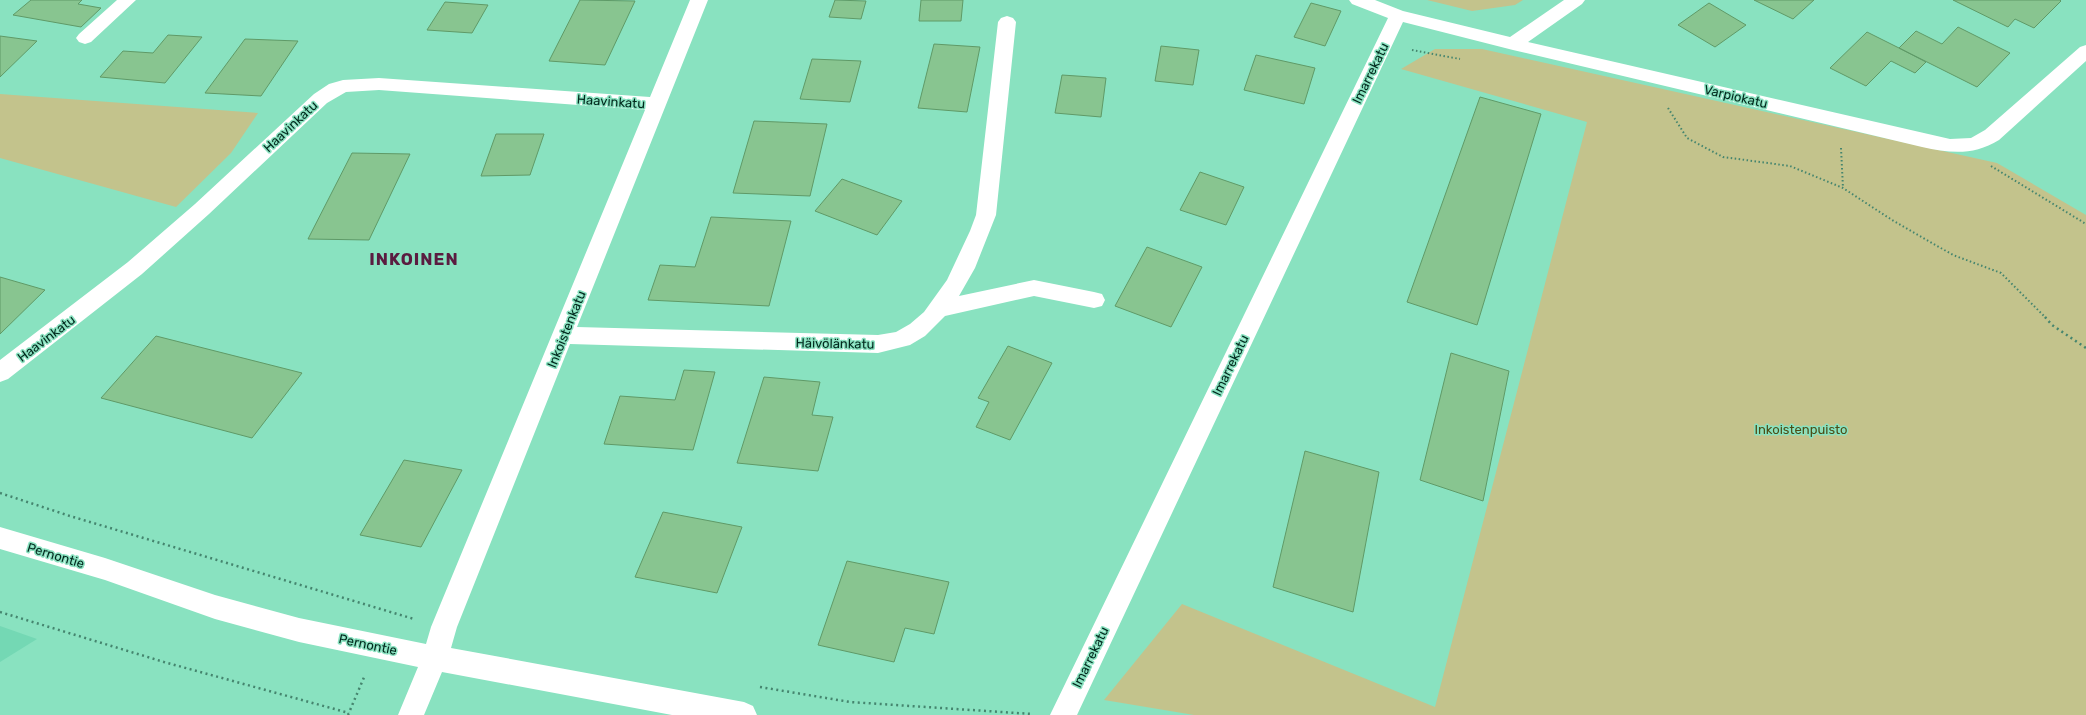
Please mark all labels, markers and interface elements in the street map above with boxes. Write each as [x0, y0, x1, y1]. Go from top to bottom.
street label: Imarrekatu [1349, 40, 1392, 106]
street label: Varpiokatu [1703, 82, 1769, 111]
street label: Haavinkatu [576, 92, 646, 111]
street label: Haavinkatu [260, 98, 320, 155]
district label: INKOINEN [369, 249, 459, 269]
street label: Inkoistenkatu [544, 288, 589, 370]
street label: Haavinkatu [15, 312, 78, 365]
street label: Imarrekatu [1209, 332, 1252, 398]
street label: Häivölänkatu [795, 335, 875, 352]
park label: Inkoistenpuisto [1754, 422, 1848, 437]
street label: Pernontie [25, 540, 86, 571]
street label: Imarrekatu [1069, 624, 1112, 690]
street label: Pernontie [337, 631, 398, 658]

